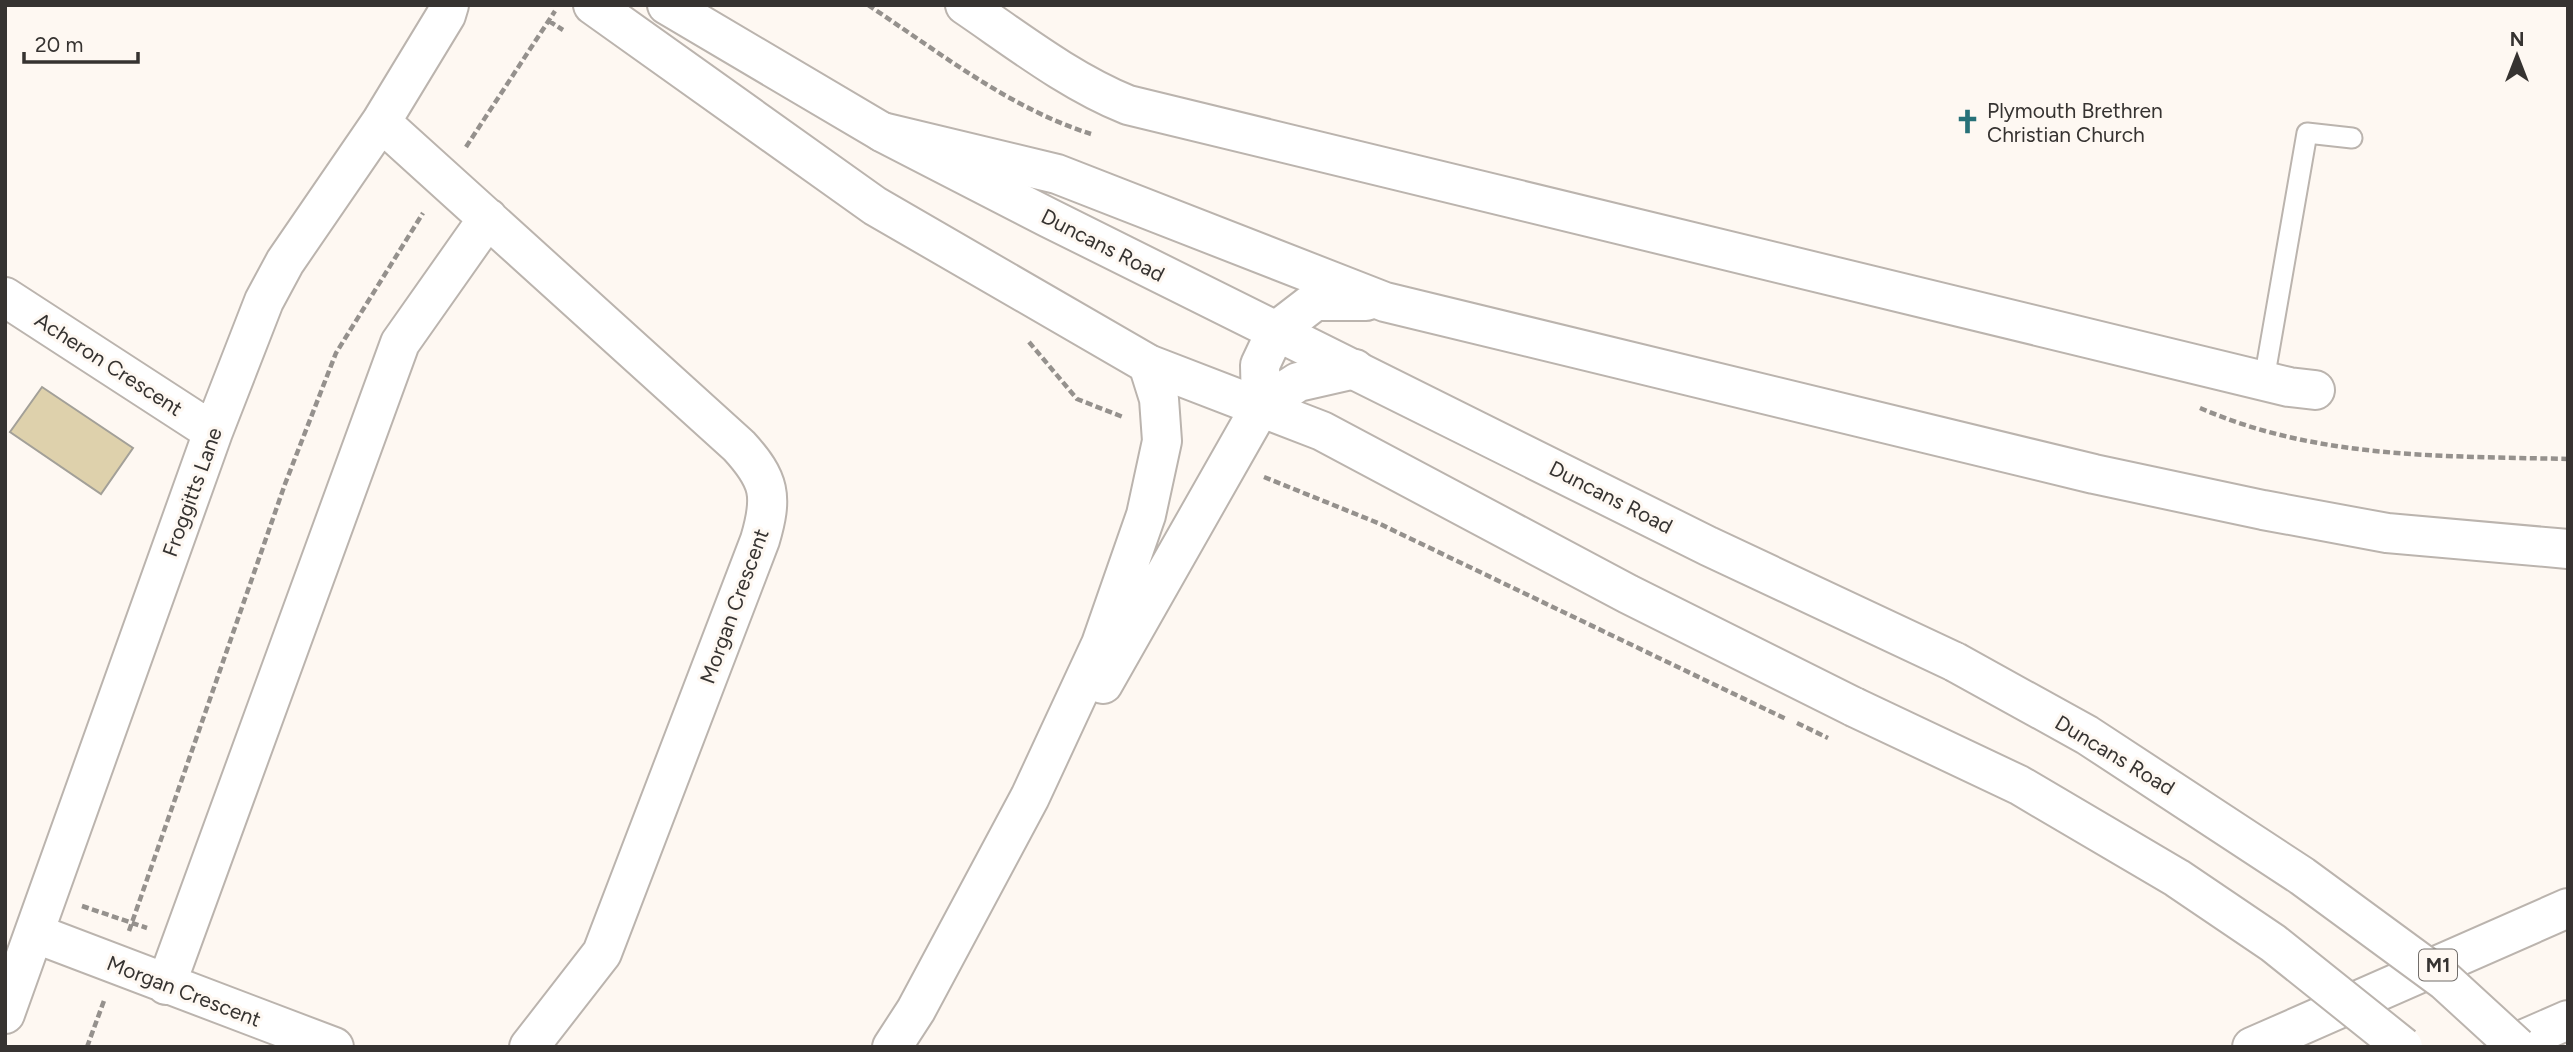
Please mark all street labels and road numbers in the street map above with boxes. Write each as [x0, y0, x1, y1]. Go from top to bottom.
street label: Duncans Road [1037, 203, 1169, 287]
street label: Acheron Crescent [31, 307, 187, 421]
street label: Froggitts Lane [157, 424, 227, 560]
street label: Duncans Road [1545, 455, 1677, 539]
street label: Morgan Crescent [694, 525, 774, 687]
street label: Duncans Road [2051, 710, 2179, 800]
street label: Morgan Crescent [103, 950, 265, 1032]
road number: M1 [2419, 950, 2457, 981]

